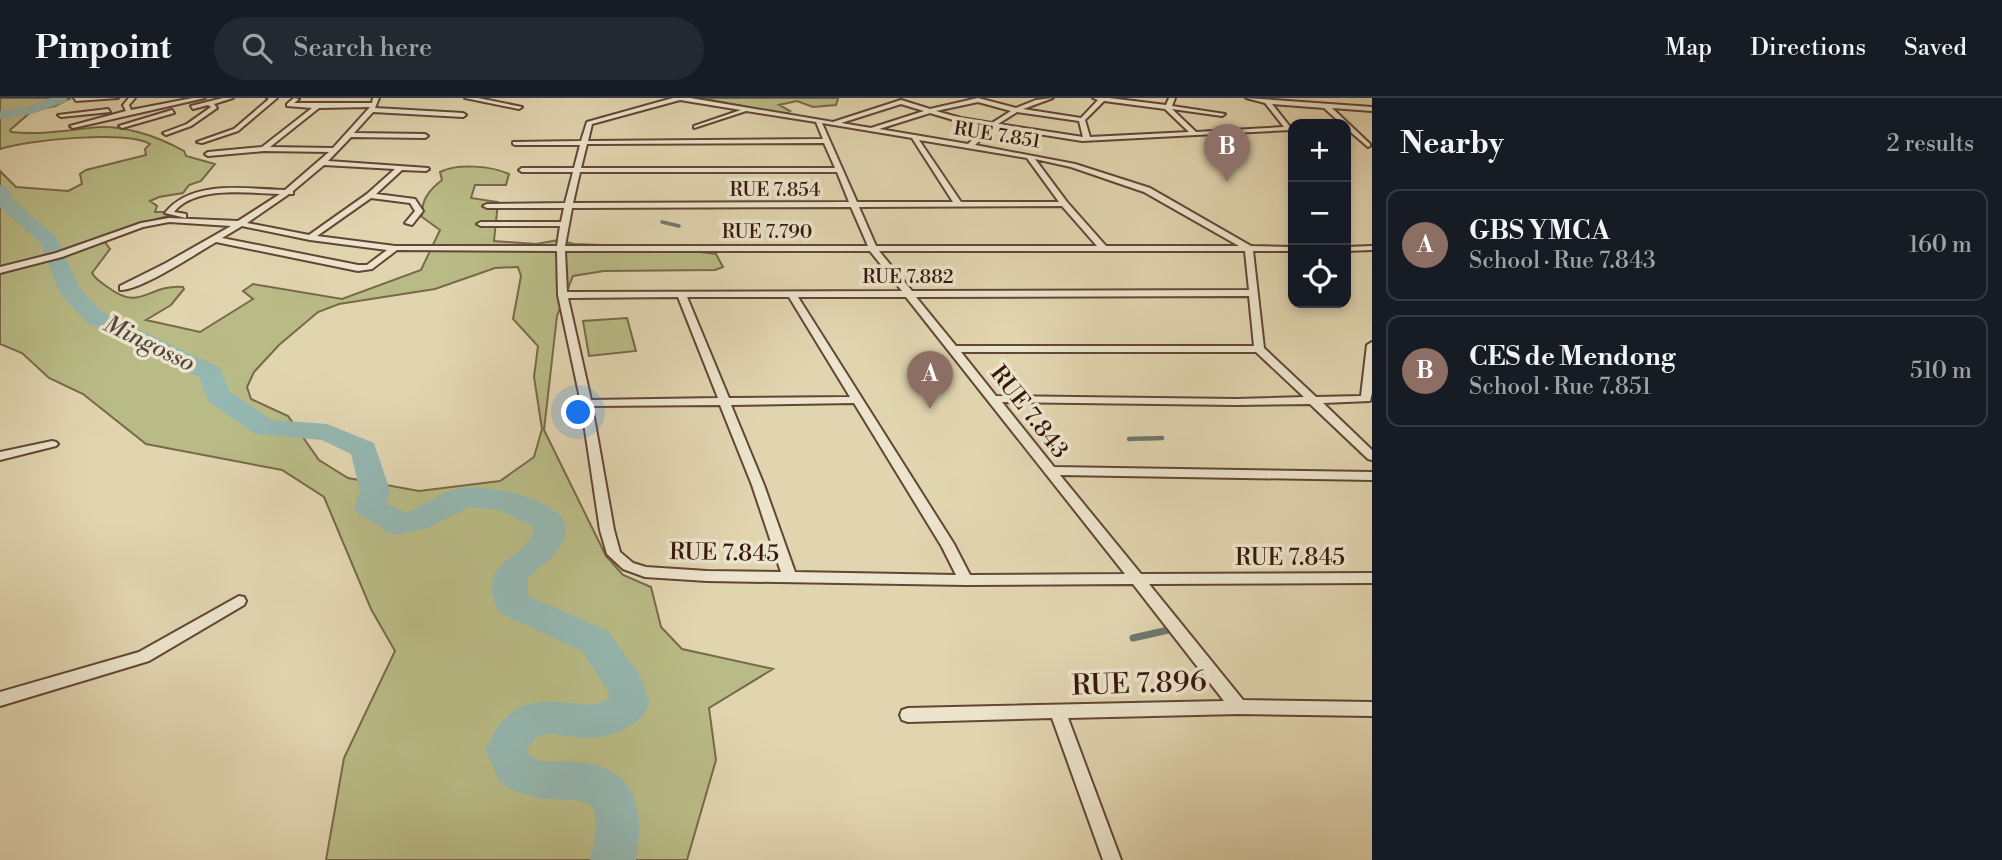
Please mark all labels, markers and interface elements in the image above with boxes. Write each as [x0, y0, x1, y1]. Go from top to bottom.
search box [214, 17, 704, 80]
text: Pinpoint [35, 28, 172, 69]
icon: search [238, 29, 276, 67]
text: Search here [294, 32, 432, 64]
text: Map [1665, 33, 1712, 63]
text: Directions [1750, 33, 1866, 63]
text: Saved [1904, 33, 1967, 63]
street label: RUE 7.851 [952, 116, 1042, 154]
map controls [1288, 119, 1351, 308]
button: + [1288, 119, 1351, 182]
pin: B [1204, 124, 1250, 182]
text: Nearby [1400, 125, 1504, 163]
text: 2 results [1887, 130, 1974, 158]
street label: RUE 7.854 [730, 178, 820, 202]
button: − [1288, 182, 1351, 245]
text: GBS YMCA [1469, 215, 1610, 247]
street label: RUE 7.790 [722, 220, 812, 244]
text: A [1417, 231, 1433, 259]
text: 160 m [1909, 231, 1972, 259]
button: locate [1288, 245, 1351, 308]
text: School · Rue 7.843 [1469, 247, 1656, 275]
street label: RUE 7.882 [862, 265, 954, 289]
water label: Mingosso [99, 309, 199, 379]
text: CES de Mendong [1469, 341, 1675, 373]
pin: A [907, 351, 953, 409]
text: B [1416, 357, 1434, 385]
text: 510 m [1910, 357, 1972, 385]
street label: RUE 7.843 [984, 360, 1074, 464]
text: School · Rue 7.851 [1469, 373, 1651, 401]
your location [561, 395, 595, 429]
street label: RUE 7.845 [669, 538, 779, 568]
street label: RUE 7.845 [1235, 544, 1345, 572]
street label: RUE 7.896 [1071, 664, 1207, 704]

